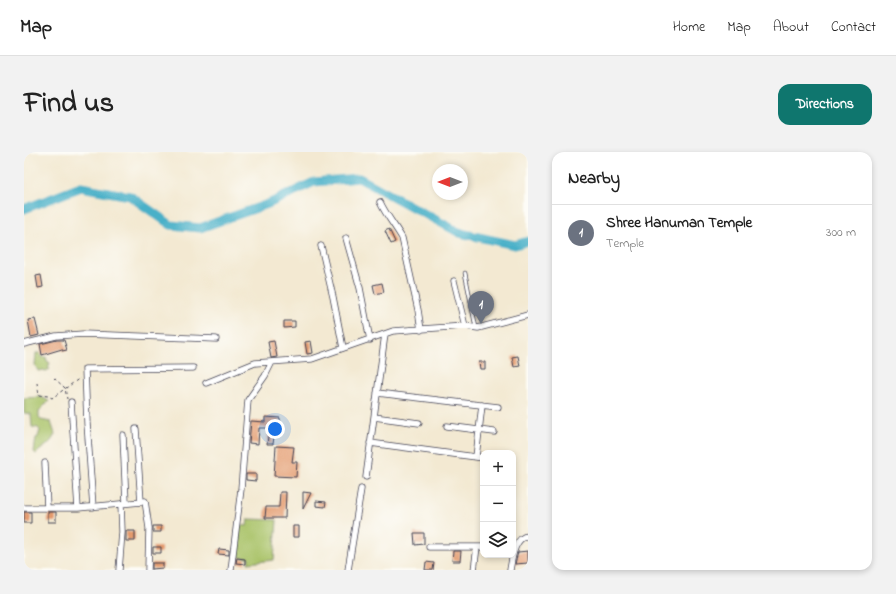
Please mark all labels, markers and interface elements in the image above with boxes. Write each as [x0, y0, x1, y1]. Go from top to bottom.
text: Map [20, 14, 52, 41]
text: Home [673, 17, 705, 38]
text: Map [727, 17, 751, 38]
text: About [773, 17, 809, 38]
text: Contact [831, 17, 876, 38]
text: Find us [24, 84, 114, 125]
button: Directions [778, 84, 872, 125]
north arrow [432, 164, 468, 200]
text: Nearby [568, 166, 620, 191]
text: Shree Hanuman Temple [606, 212, 752, 234]
text: 1 [579, 223, 583, 242]
text: 300 m [826, 223, 856, 242]
text: Temple [606, 234, 644, 253]
pin: 1 [468, 291, 494, 324]
your location [265, 419, 285, 439]
map controls [480, 450, 516, 558]
button: + [480, 450, 516, 486]
button: − [480, 486, 516, 522]
button: layers [480, 522, 516, 558]

